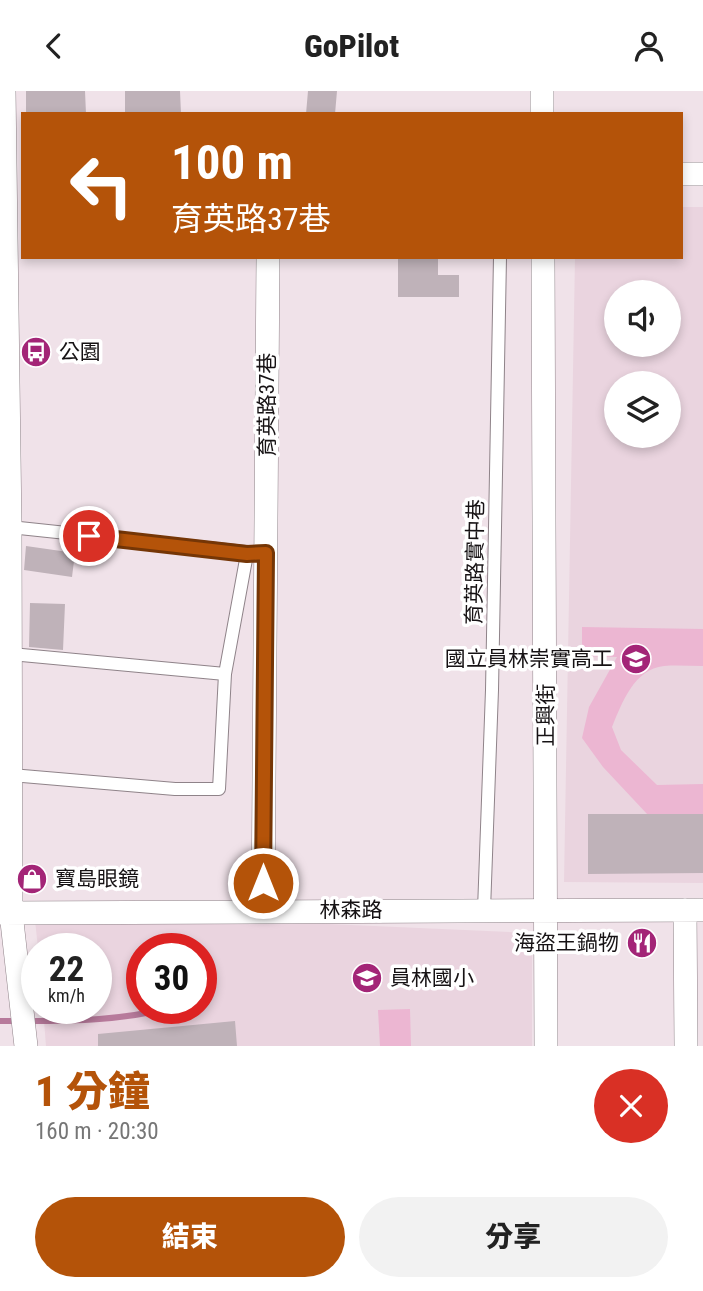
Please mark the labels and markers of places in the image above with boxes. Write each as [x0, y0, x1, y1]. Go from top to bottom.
bus stop icon: 公園 [19, 335, 53, 369]
place label: 公園 [59, 340, 101, 364]
pin [59, 506, 119, 566]
school or university icon: 國立員林崇實高工 [619, 642, 653, 676]
place label: 國立員林崇實高工 [445, 647, 613, 671]
shop icon: 寶島眼鏡 [15, 862, 49, 896]
place label: 寶島眼鏡 [55, 867, 139, 891]
restaurant icon: 海盜王鍋物 [625, 926, 659, 960]
place label: 海盜王鍋物 [514, 931, 619, 955]
school or university icon: 員林國小 [350, 961, 384, 995]
place label: 員林國小 [390, 966, 474, 990]

